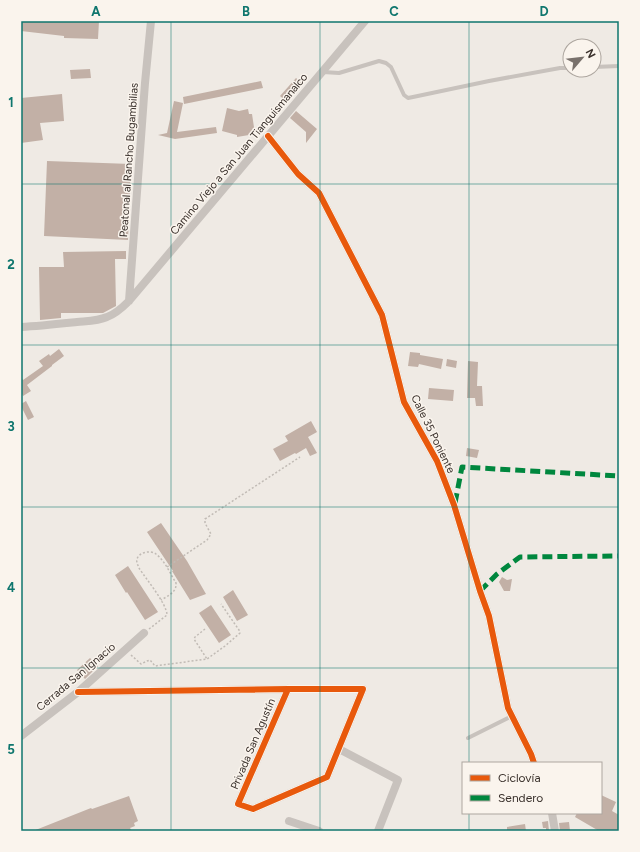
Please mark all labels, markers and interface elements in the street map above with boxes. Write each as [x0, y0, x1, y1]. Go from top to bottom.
text: A [91, 4, 101, 19]
text: B [242, 4, 250, 19]
text: C [389, 4, 399, 19]
text: D [539, 4, 549, 19]
north arrow [562, 38, 602, 78]
text: N [583, 47, 598, 60]
street label: Camino Viejo a San Juan Tianguismanalco [168, 71, 310, 237]
street label: Peatonal al Rancho Bugambilias [117, 82, 141, 238]
text: 1 [8, 95, 14, 110]
text: 2 [7, 257, 15, 272]
street label: Calle 35 Poniente [408, 393, 458, 475]
text: 3 [7, 419, 15, 434]
text: 4 [7, 580, 15, 595]
street label: Cerrada San Ignacio [34, 640, 118, 714]
street label: Privada San Agustín [228, 696, 278, 792]
text: 5 [7, 742, 15, 757]
legend [462, 762, 602, 814]
text: Ciclovía [498, 771, 541, 785]
text: Sendero [498, 791, 543, 805]

